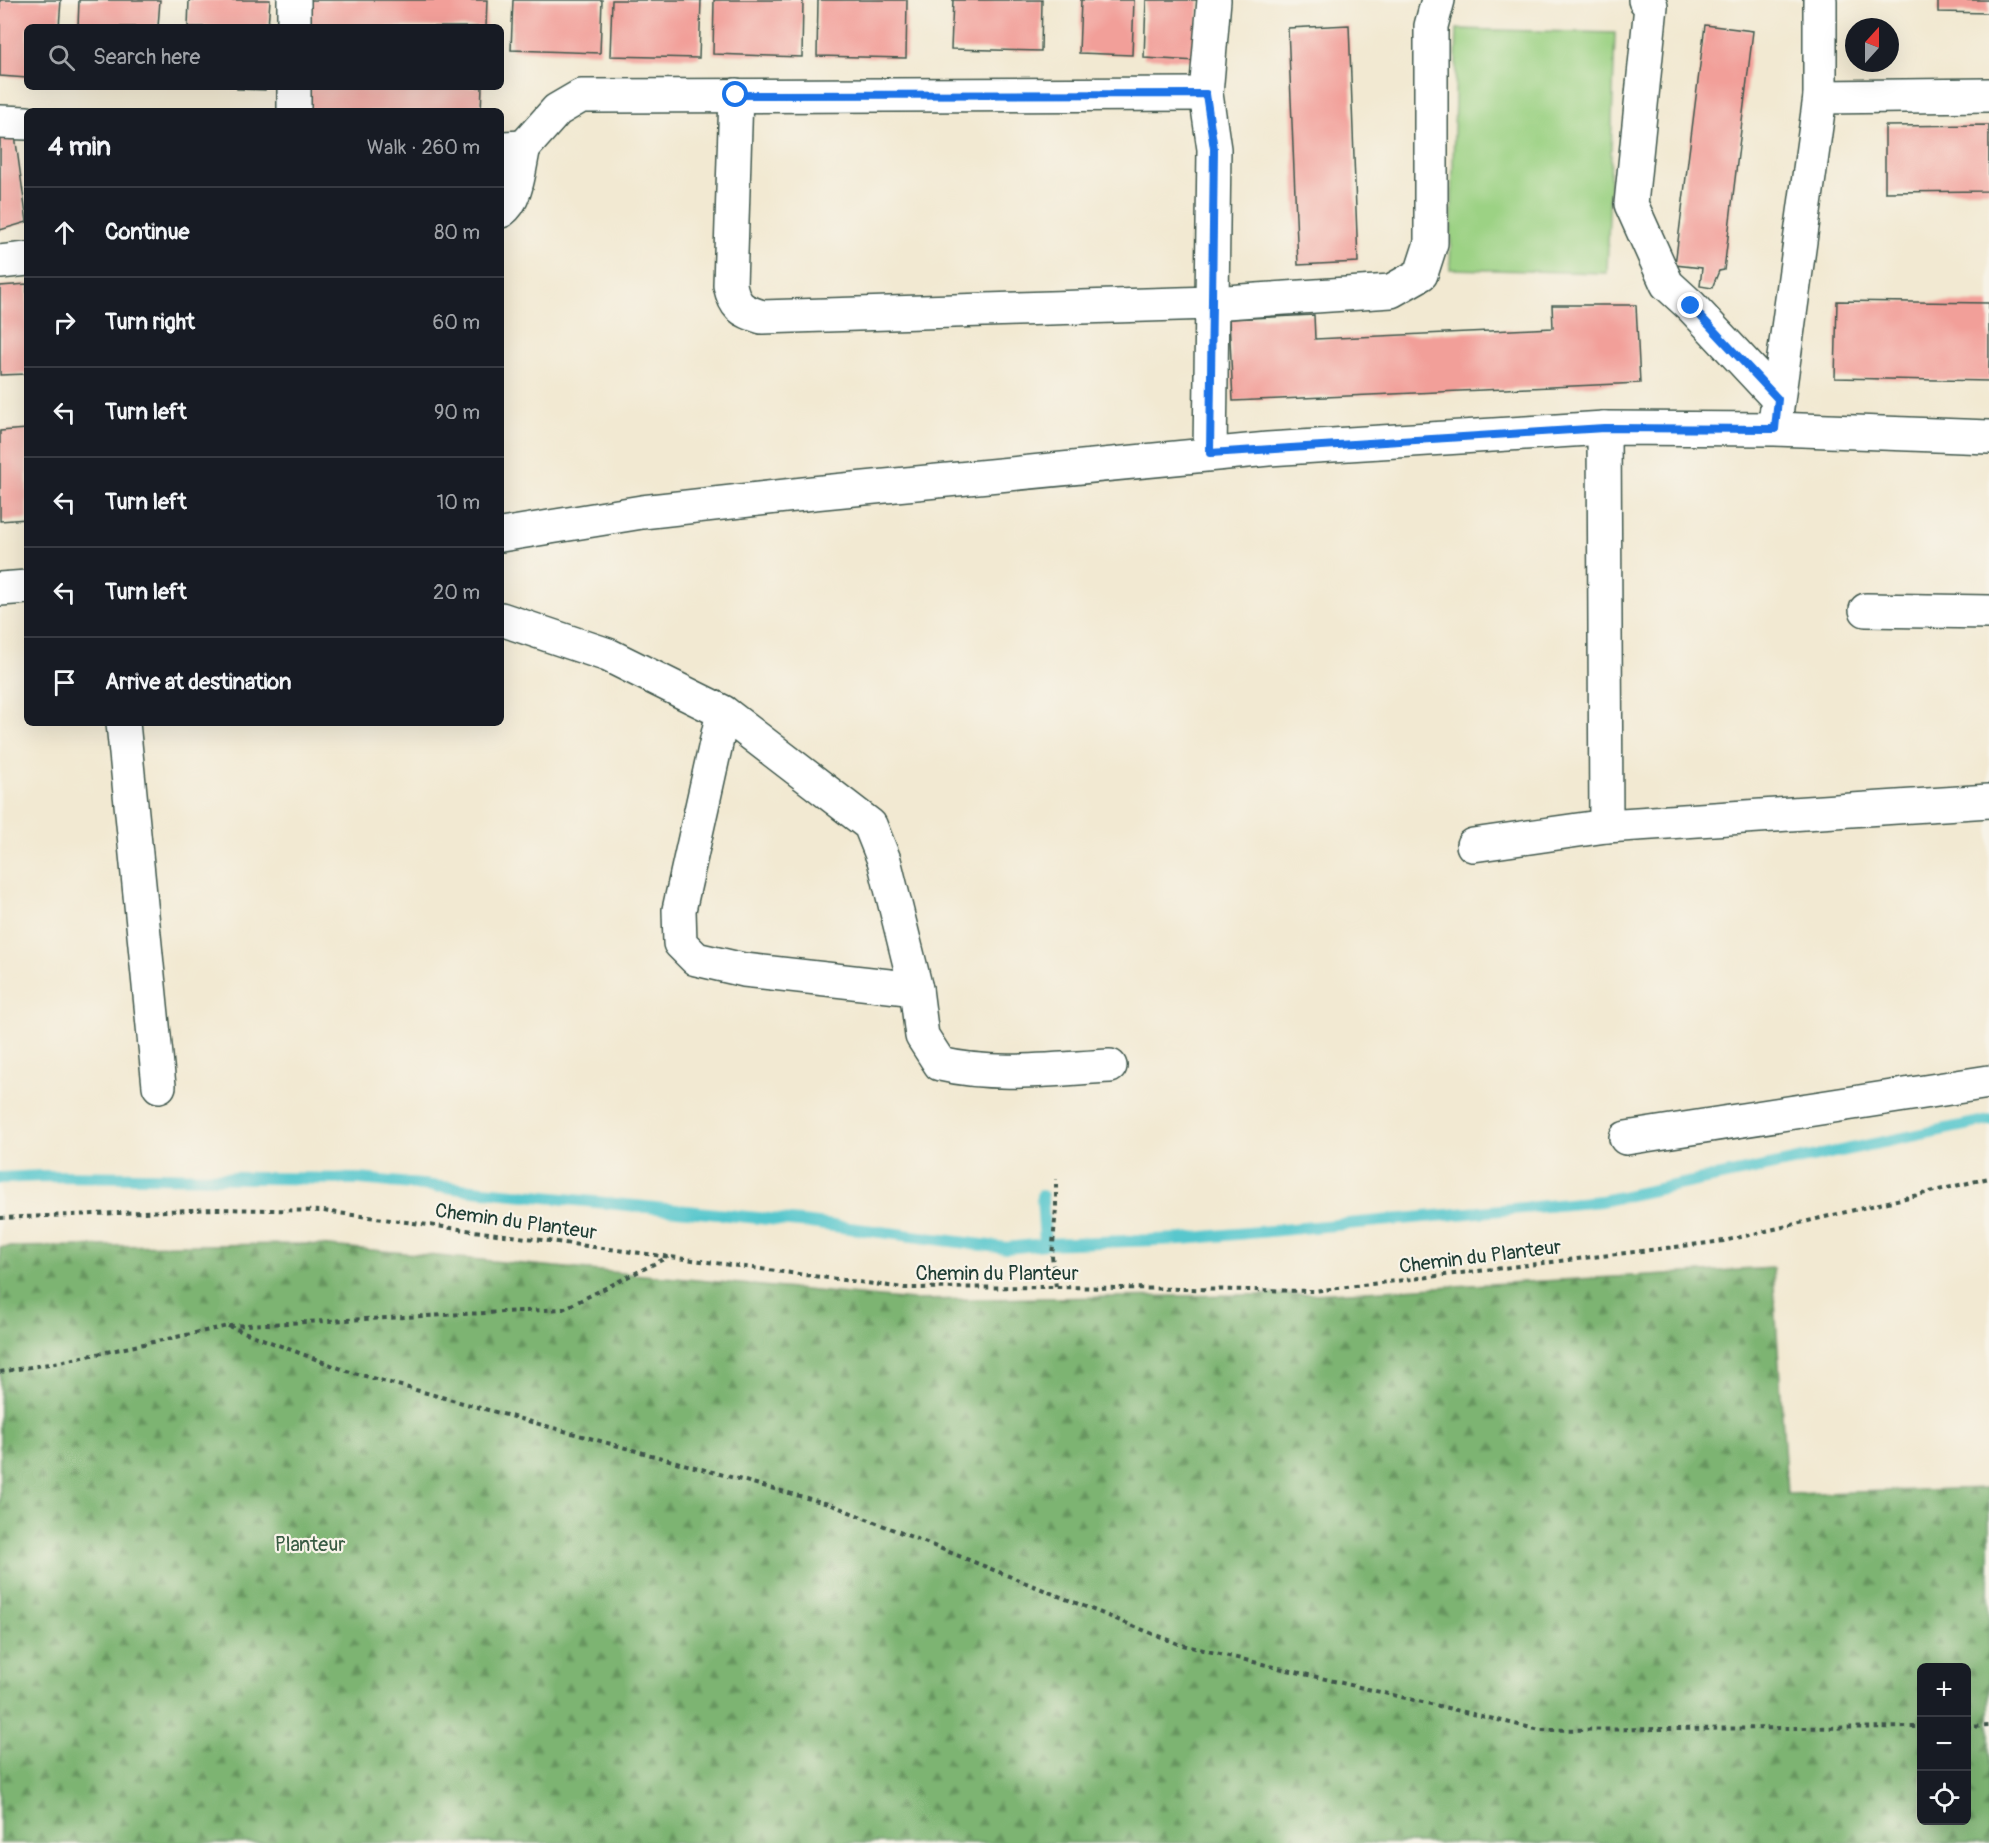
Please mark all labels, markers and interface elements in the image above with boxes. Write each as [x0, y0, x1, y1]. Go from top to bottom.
north arrow [1845, 18, 1899, 72]
search box [24, 24, 504, 90]
icon: search [45, 41, 78, 74]
text: Search here [93, 43, 200, 71]
route start [722, 81, 748, 107]
text: 4 min [48, 131, 111, 163]
text: Walk · 260 m [367, 135, 480, 160]
icon: ahead [48, 216, 81, 249]
text: Continue [105, 218, 189, 246]
text: 80 m [434, 220, 480, 245]
route end [1677, 292, 1703, 318]
icon: right [48, 306, 81, 339]
text: Turn right [105, 308, 195, 336]
text: 60 m [433, 310, 480, 335]
icon: left [48, 396, 81, 429]
text: Turn left [105, 398, 187, 426]
text: 90 m [434, 400, 480, 425]
icon: left [48, 486, 81, 519]
text: Turn left [105, 488, 187, 516]
text: 10 m [436, 490, 480, 515]
icon: left [48, 576, 81, 609]
text: Turn left [105, 578, 187, 606]
text: 20 m [433, 580, 480, 605]
icon: arrive [48, 666, 81, 699]
text: Arrive at destination [105, 668, 291, 696]
street label: Chemin du Planteur [433, 1198, 598, 1245]
street label: Chemin du Planteur [1398, 1234, 1563, 1279]
street label: Chemin du Planteur [915, 1261, 1079, 1286]
park label: Planteur [275, 1532, 345, 1557]
map controls [1917, 1663, 1971, 1825]
button: + [1917, 1663, 1971, 1717]
button: − [1917, 1717, 1971, 1771]
button: locate [1917, 1771, 1971, 1825]

